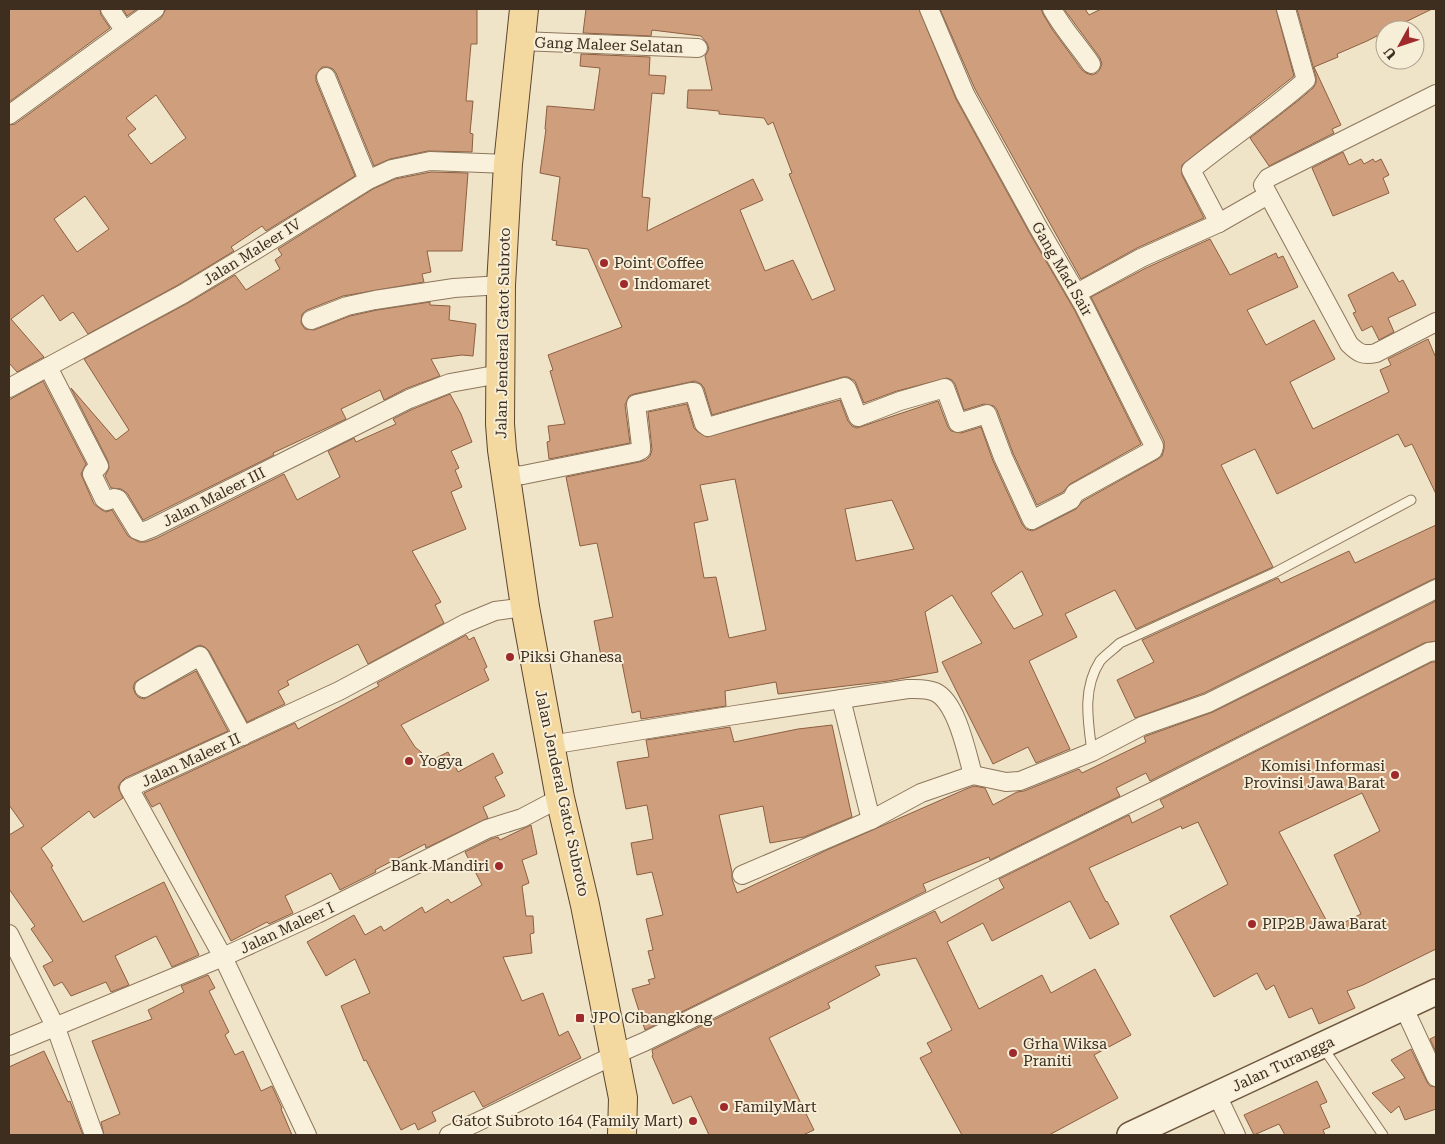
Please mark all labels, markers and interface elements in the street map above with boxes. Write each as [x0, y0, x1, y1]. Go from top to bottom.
north arrow [1375, 20, 1425, 70]
street label: Gang Maleer Selatan [534, 33, 684, 57]
text: U [1380, 44, 1400, 63]
street label: Jalan Maleer IV [200, 214, 305, 289]
street label: Gang Mad Sair [1028, 219, 1096, 319]
street label: Jalan Jenderal Gatot Subroto [492, 227, 514, 439]
place label: Point Coffee [614, 254, 704, 272]
marker: Point Coffee [598, 257, 610, 269]
place label: Indomaret [634, 275, 710, 293]
marker: Indomaret [618, 278, 630, 290]
street label: Jalan Maleer III [160, 463, 268, 531]
place label: Piksi Ghanesa [520, 648, 622, 666]
marker: Piksi Ghanesa [504, 651, 516, 663]
street label: Jalan Jenderal Gatot Subroto [531, 688, 593, 898]
street label: Jalan Maleer II [139, 729, 243, 791]
place label: Yogya [419, 752, 463, 770]
marker: Yogya [403, 755, 415, 767]
place label: Komisi Informasi Provinsi Jawa Barat [1244, 757, 1385, 792]
marker: Komisi Informasi Provinsi Jawa Barat [1389, 769, 1401, 781]
place label: Bank Mandiri [391, 857, 489, 875]
marker: Bank Mandiri [493, 860, 505, 872]
street label: Jalan Maleer I [237, 898, 337, 958]
place label: PIP2B Jawa Barat [1262, 915, 1387, 933]
marker: PIP2B Jawa Barat [1246, 918, 1258, 930]
place label: JPO Cibangkong [590, 1009, 713, 1027]
marker: JPO Cibangkong [574, 1012, 586, 1024]
street label: Jalan Turangga [1229, 1032, 1337, 1096]
place label: Grha Wiksa Praniti [1023, 1035, 1107, 1070]
marker: Grha Wiksa Praniti [1007, 1047, 1019, 1059]
place label: FamilyMart [734, 1098, 817, 1116]
marker: FamilyMart [718, 1101, 730, 1113]
place label: Gatot Subroto 164 (Family Mart) [452, 1112, 683, 1130]
marker: Gatot Subroto 164 (Family Mart) [687, 1115, 699, 1127]

